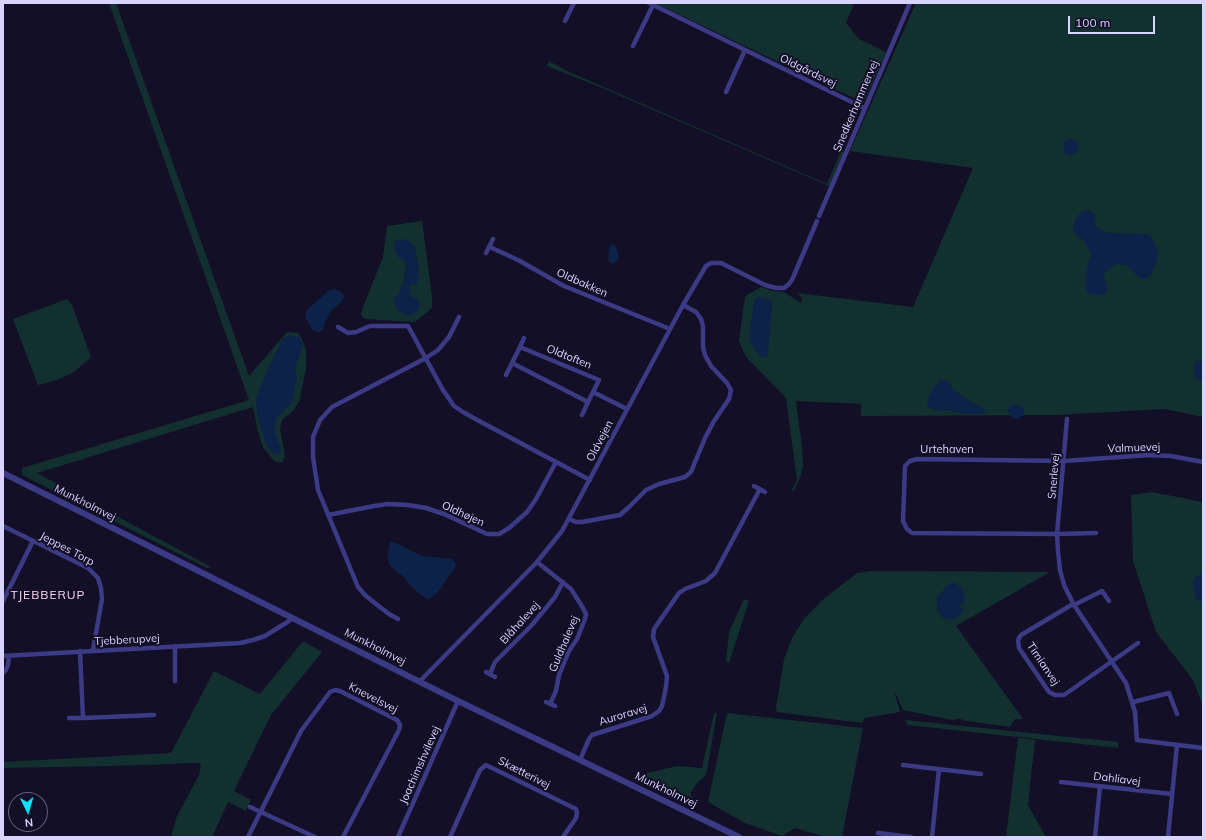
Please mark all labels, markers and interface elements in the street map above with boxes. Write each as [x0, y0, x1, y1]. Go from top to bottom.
scale bar [1070, 8, 1157, 34]
text: 100 m [1075, 15, 1110, 30]
street label: Oldgårdsvej [778, 52, 838, 90]
street label: Snedkerhammervej [831, 58, 881, 154]
street label: Oldbakken [554, 266, 610, 300]
street label: Oldtoften [545, 342, 593, 372]
street label: Oldvejen [584, 418, 616, 464]
street label: Valmuevej [1108, 440, 1160, 456]
street label: Urtehaven [920, 443, 974, 457]
street label: Snerlevej [1045, 452, 1063, 500]
street label: Munkholmvej [52, 482, 118, 524]
street label: Oldhøjen [440, 499, 486, 529]
street label: Jeppes Torp [38, 529, 96, 569]
district label: TJEBBERUP [11, 588, 85, 602]
street label: Blåhalevej [497, 599, 543, 647]
street label: Guldhalevej [546, 614, 582, 674]
street label: Munkholmvej [342, 626, 408, 668]
street label: Tjebberupvej [94, 632, 160, 648]
street label: Timianvej [1024, 640, 1062, 688]
street label: Knevelsvej [346, 680, 400, 716]
street label: Auroravej [597, 701, 649, 729]
street label: Joachimshvilevej [397, 724, 443, 806]
street label: Skætterivej [496, 754, 552, 792]
street label: Munkholmvej [633, 769, 699, 811]
street label: Dahliavej [1093, 770, 1141, 788]
north arrow [8, 792, 48, 832]
text: N [24, 816, 34, 830]

